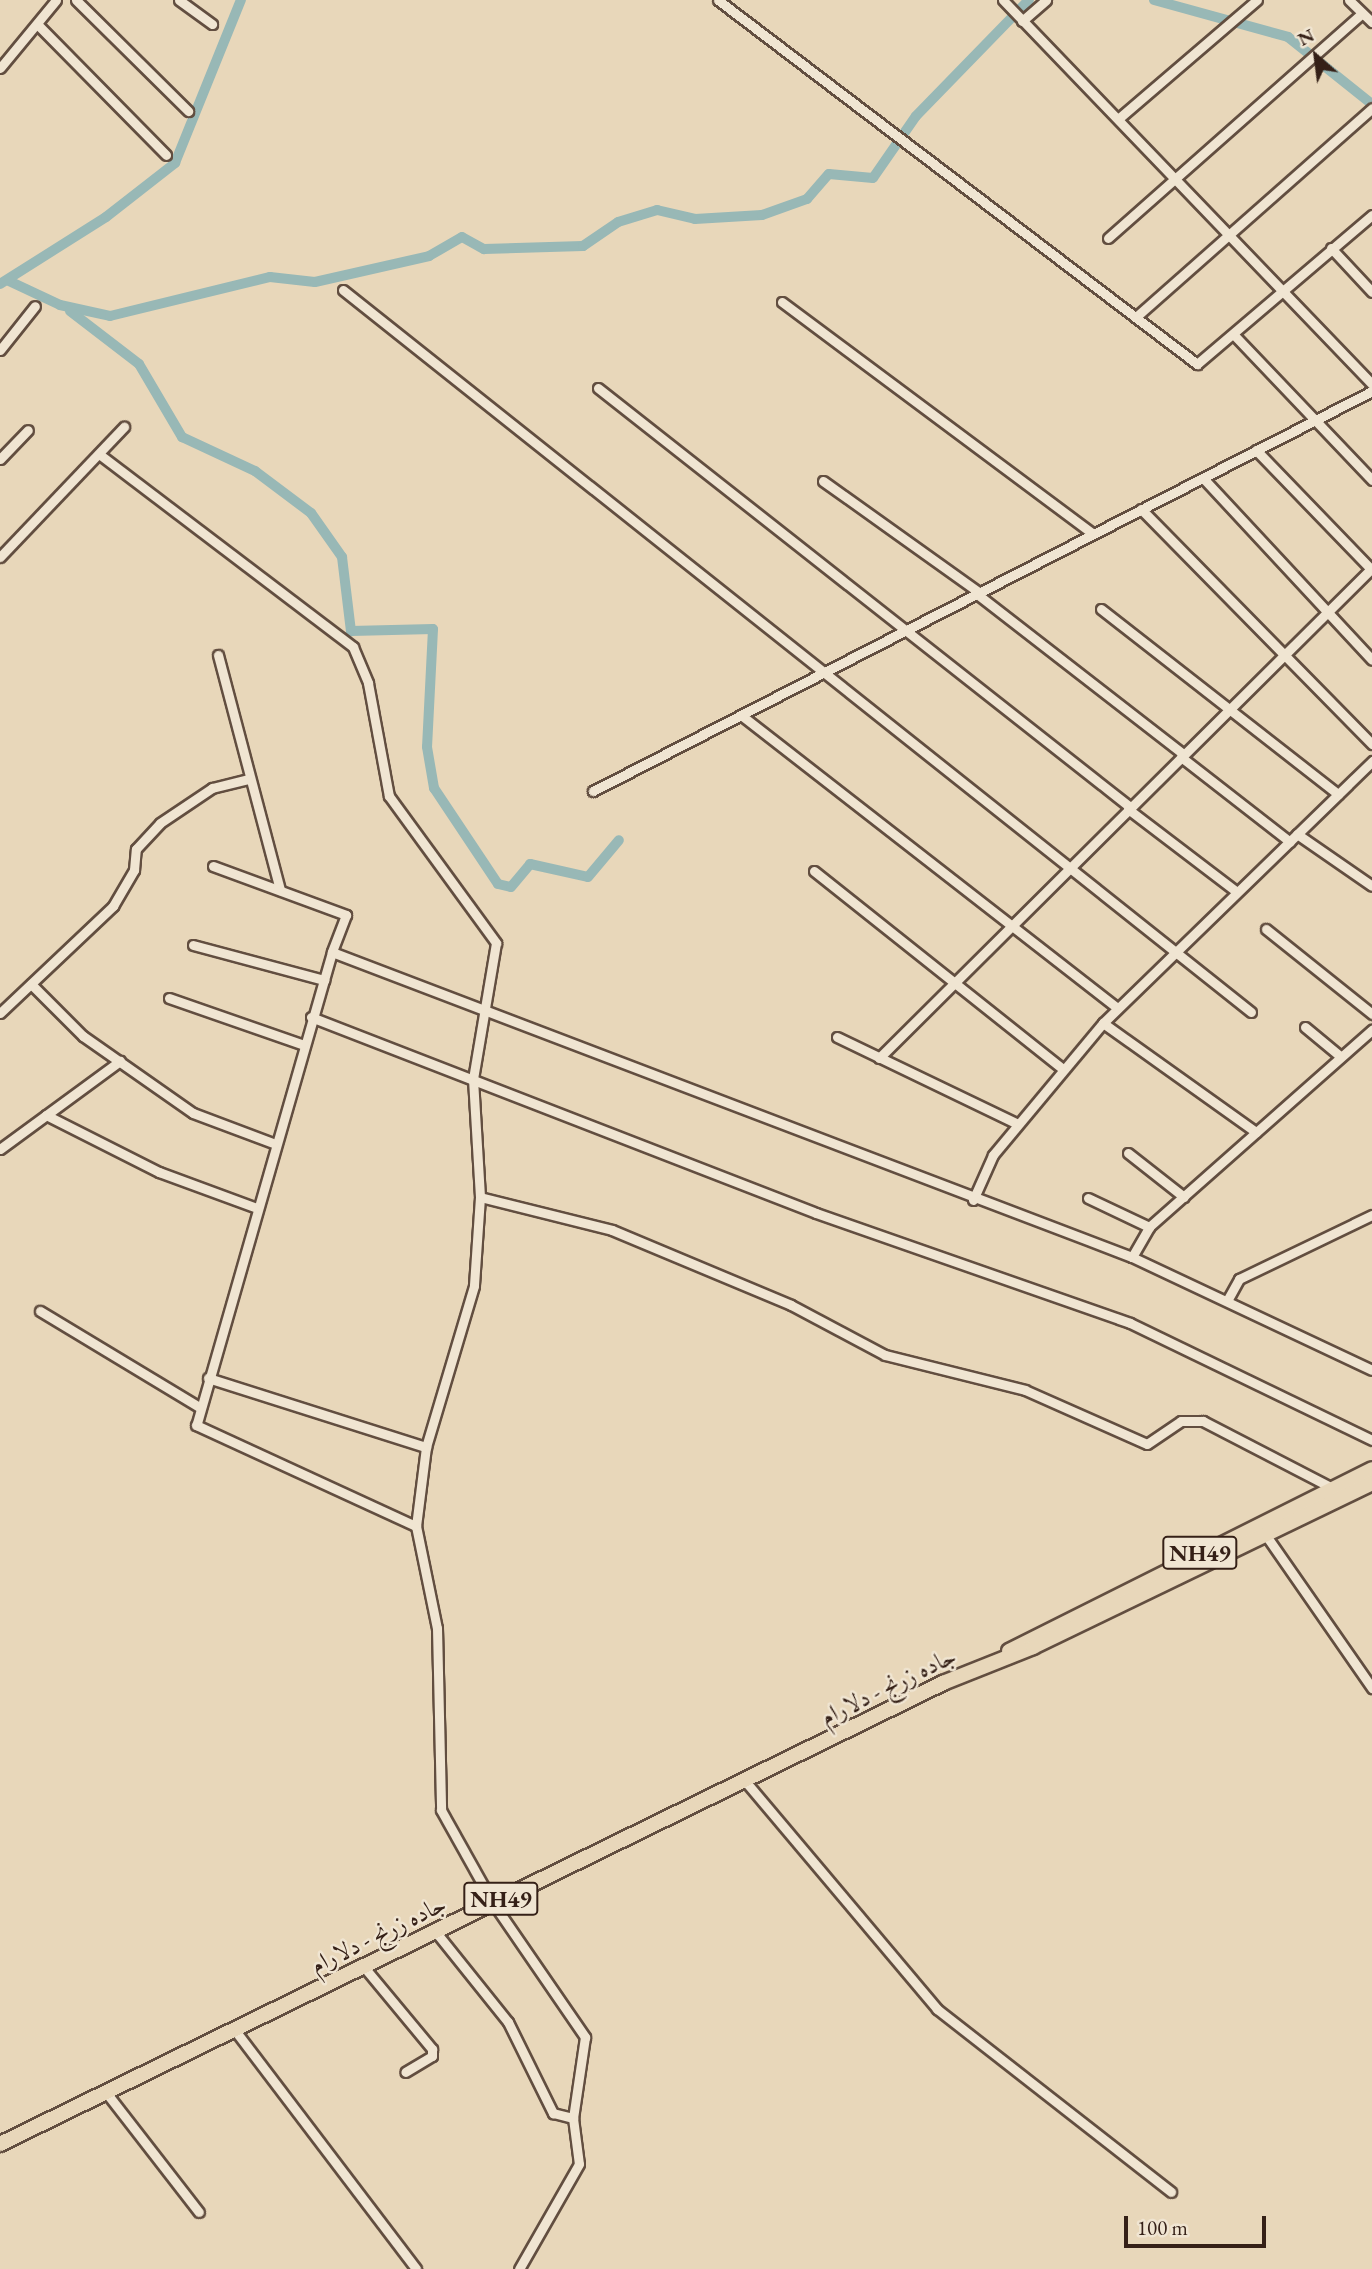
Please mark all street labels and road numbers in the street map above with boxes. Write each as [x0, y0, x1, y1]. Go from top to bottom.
road number: NH49 [1162, 1534, 1238, 1572]
street label: جاده زرنج - دلارام [816, 1641, 960, 1731]
road number: NH49 [462, 1880, 540, 1918]
street label: جاده زرنج - دلارام [306, 1889, 450, 1979]

